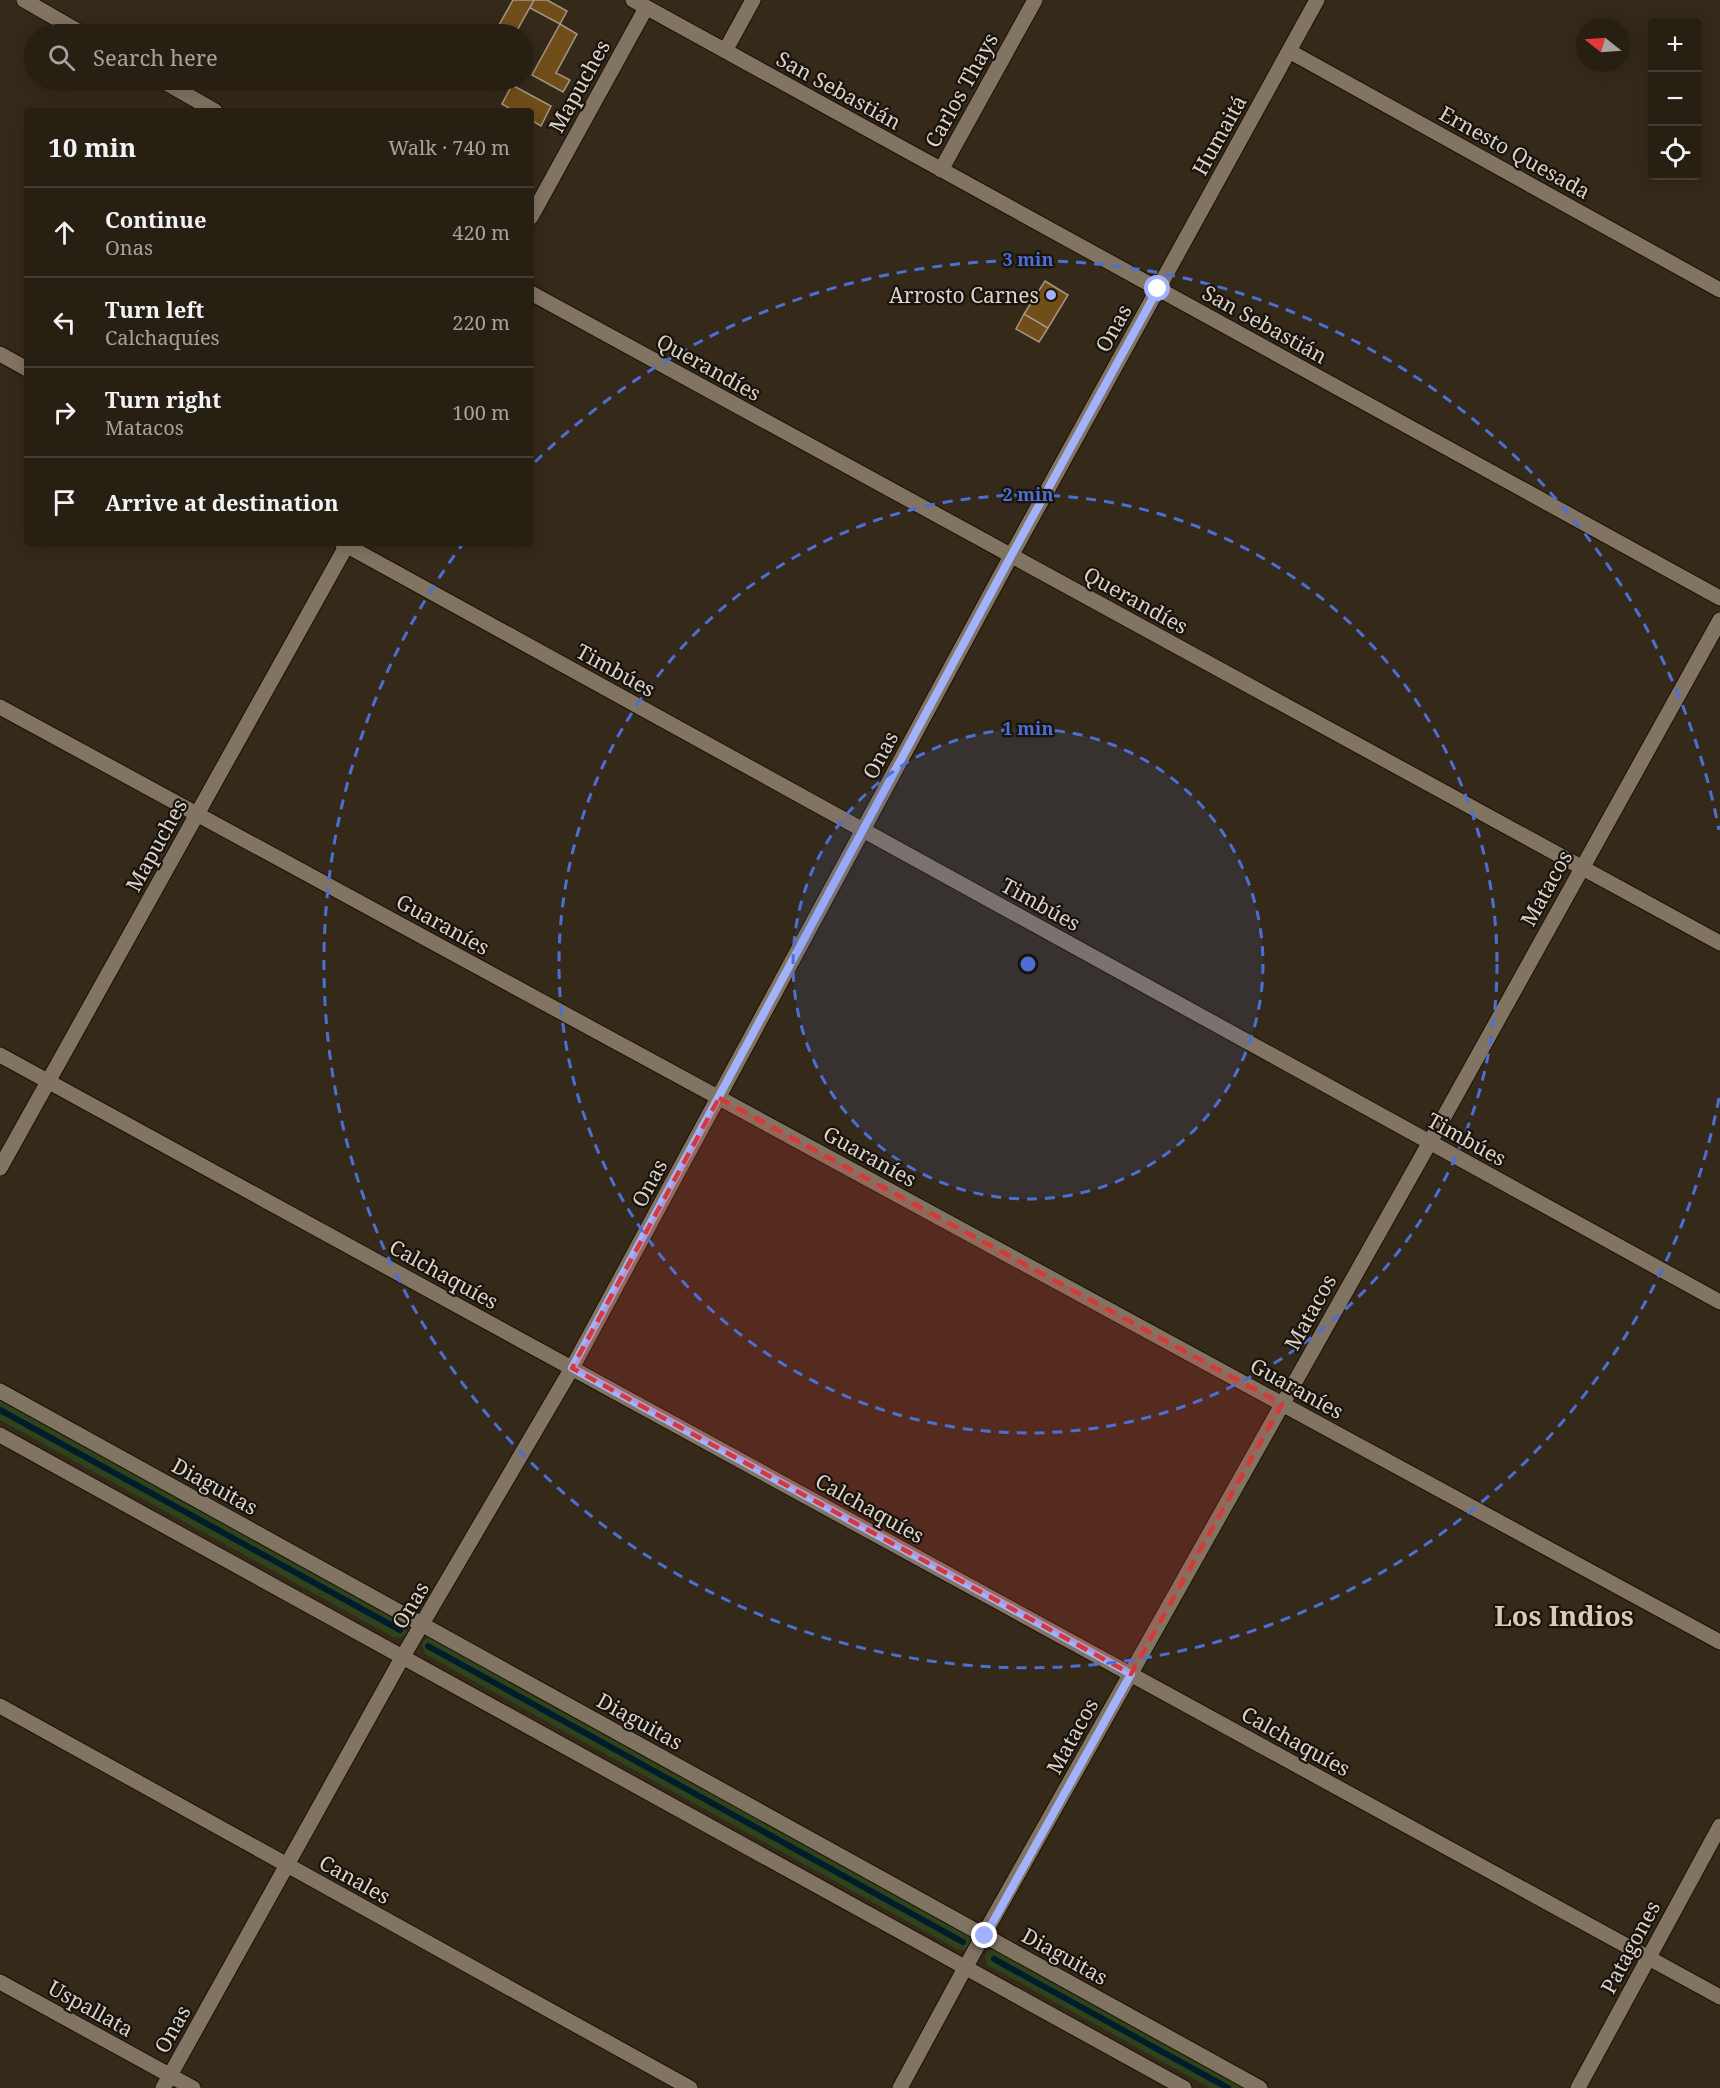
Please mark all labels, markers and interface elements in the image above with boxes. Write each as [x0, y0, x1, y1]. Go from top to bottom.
north arrow [1576, 18, 1630, 72]
map controls [1648, 18, 1702, 180]
button: + [1648, 18, 1702, 72]
search box [24, 24, 534, 90]
street label: Carlos Thays [918, 28, 1004, 152]
street label: Mapuches [542, 35, 616, 137]
icon: search [45, 41, 78, 74]
text: Search here [93, 42, 218, 72]
street label: San Sebastián [772, 44, 906, 136]
button: − [1648, 72, 1702, 126]
street label: Humaitá [1186, 90, 1252, 180]
street label: Ernesto Quesada [1435, 99, 1595, 205]
button: locate [1648, 126, 1702, 180]
text: 10 min [48, 129, 136, 165]
text: Walk · 740 m [388, 134, 510, 161]
text: Continue [105, 204, 207, 234]
icon: ahead [48, 216, 81, 249]
text: 420 m [452, 219, 510, 246]
text: Onas [105, 234, 153, 261]
text: 3 min [1003, 247, 1053, 271]
route start [1144, 275, 1170, 301]
street label: San Sebastián [1198, 278, 1332, 370]
place label: Arrosto Carnes [889, 281, 1039, 309]
marker: Arrosto Carnes [1044, 288, 1058, 302]
text: Turn left [105, 294, 204, 324]
street label: Onas [1089, 299, 1137, 357]
icon: left [48, 306, 81, 339]
text: 220 m [452, 309, 510, 336]
text: Calchaquíes [105, 324, 220, 351]
street label: Querandíes [652, 327, 766, 407]
text: Turn right [105, 384, 221, 414]
icon: right [48, 396, 81, 429]
text: 100 m [452, 399, 510, 426]
text: Matacos [105, 414, 184, 441]
text: 2 min [1003, 482, 1053, 506]
icon: arrive [48, 486, 81, 519]
text: Arrive at destination [105, 487, 339, 517]
street label: Querandíes [1079, 560, 1193, 640]
street label: Timbúes [571, 637, 661, 703]
text: 1 min [1003, 716, 1053, 740]
street label: Onas [856, 726, 904, 784]
street label: Mapuches [119, 794, 193, 896]
street label: Matacos [1514, 845, 1578, 931]
street label: Timbúes [996, 871, 1086, 937]
street label: Guaraníes [391, 887, 495, 961]
centre of rings [1018, 954, 1038, 974]
street label: Timbúes [1422, 1106, 1512, 1172]
street label: Guaraníes [818, 1119, 922, 1193]
street label: Onas [625, 1154, 673, 1212]
street label: Calchaquíes [385, 1233, 503, 1315]
street label: Matacos [1278, 1269, 1342, 1355]
street label: Guaraníes [1245, 1351, 1349, 1425]
street label: Diaguitas [167, 1451, 263, 1521]
street label: Calchaquíes [811, 1467, 929, 1549]
street label: Onas [385, 1576, 435, 1634]
district label: Los Indios [1494, 1597, 1634, 1634]
street label: Diaguitas [592, 1686, 688, 1756]
street label: Matacos [1040, 1693, 1104, 1779]
street label: Calchaquíes [1237, 1700, 1355, 1782]
street label: Canales [314, 1848, 396, 1910]
street label: Patagones [1594, 1896, 1666, 1998]
street label: Diaguitas [1017, 1921, 1113, 1991]
route end [971, 1922, 997, 1948]
street label: Uspallata [43, 1973, 139, 2043]
street label: Onas [148, 2000, 196, 2058]

